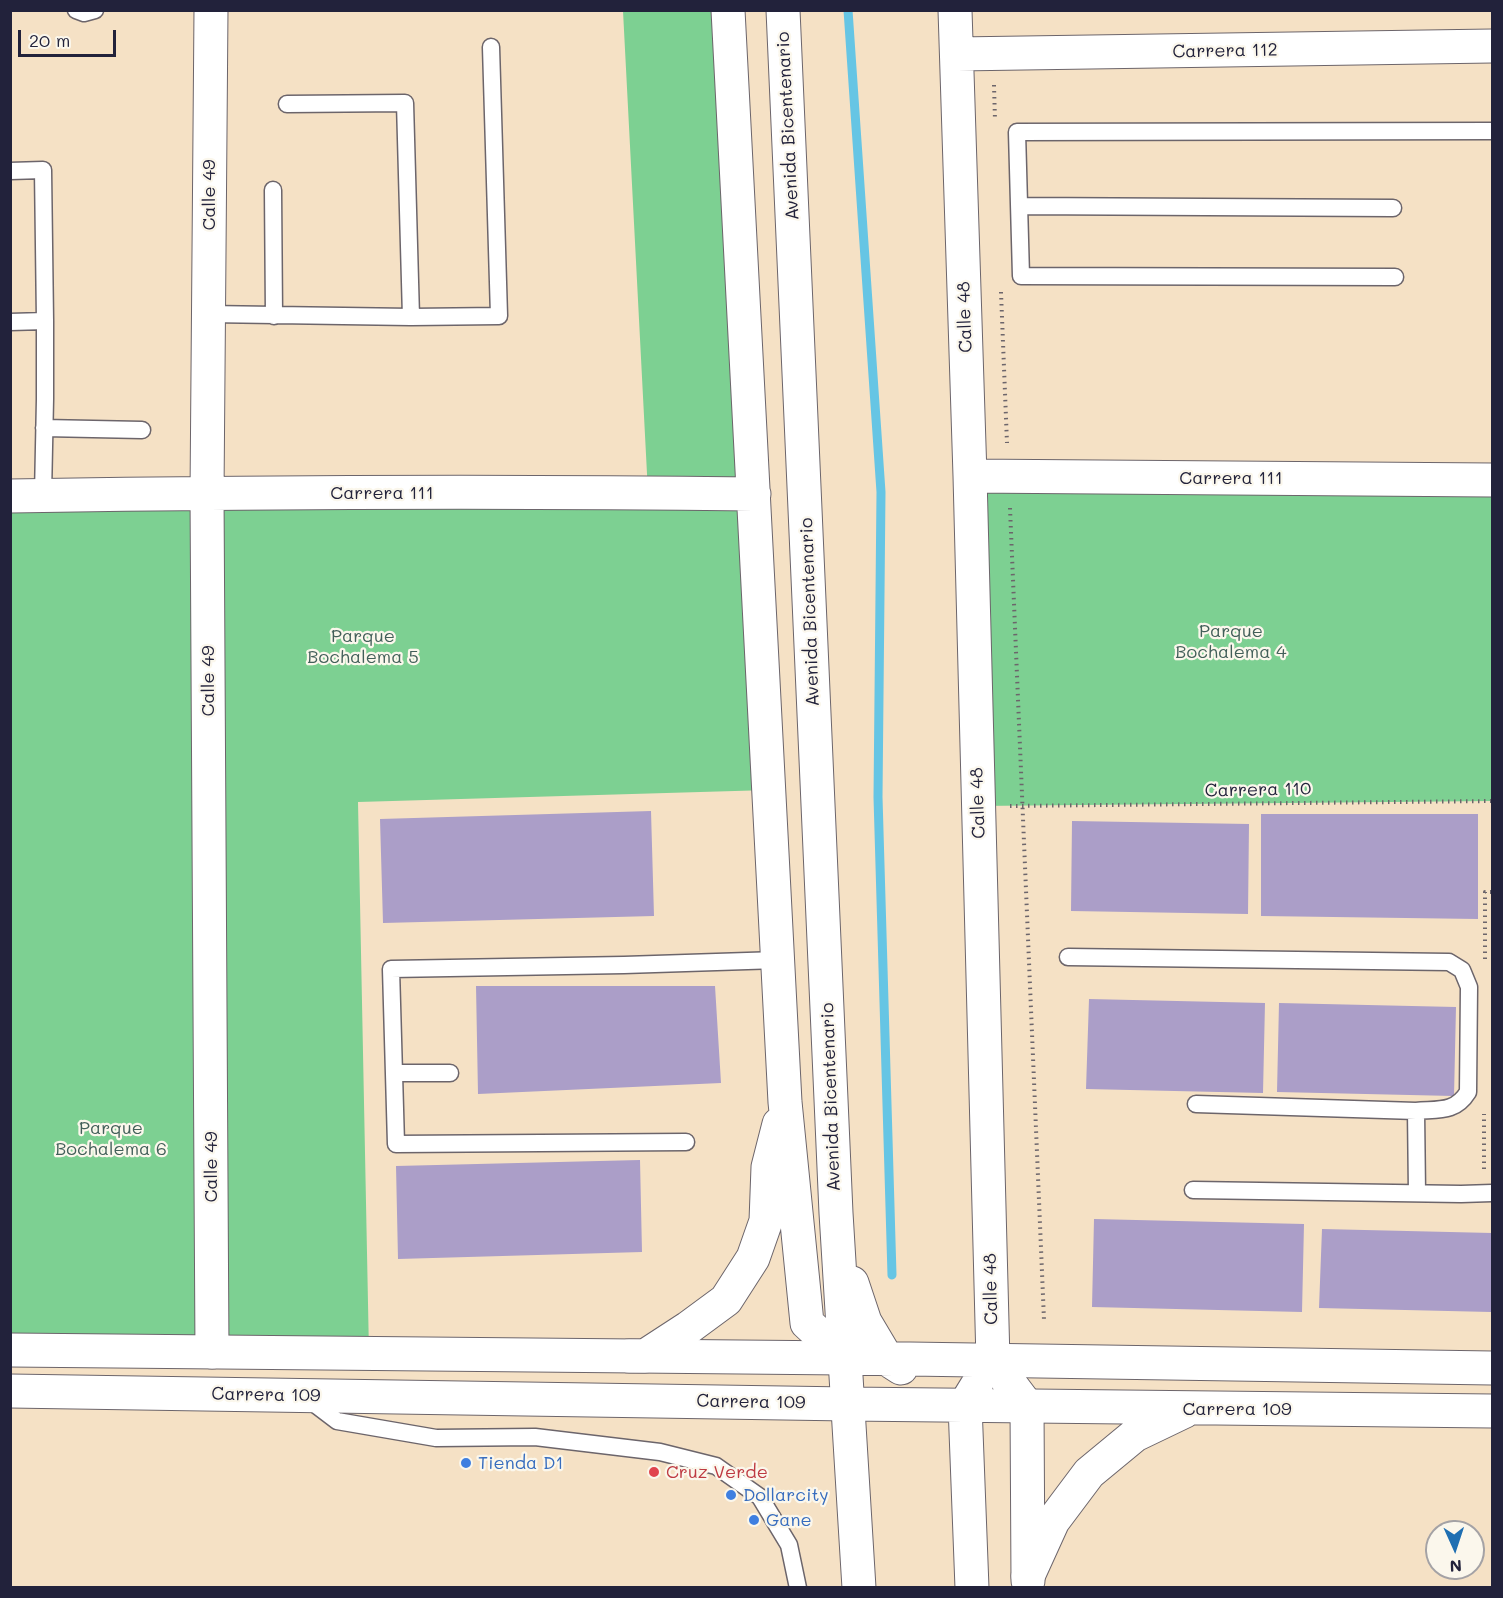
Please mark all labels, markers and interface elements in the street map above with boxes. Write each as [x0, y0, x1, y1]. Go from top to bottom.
scale bar [21, 18, 118, 56]
text: 20 m [29, 28, 70, 52]
street label: Avenida Bicentenario [772, 31, 804, 221]
street label: Carrera 112 [1172, 39, 1278, 63]
street label: Calle 49 [198, 159, 220, 231]
street label: Calle 48 [953, 281, 977, 353]
street label: Carrera 111 [1179, 467, 1283, 489]
street label: Carrera 111 [330, 482, 434, 504]
street label: Avenida Bicentenario [796, 517, 824, 707]
park label: Parque Bochalema 4 [1175, 620, 1287, 662]
park label: Parque Bochalema 5 [307, 625, 419, 668]
street label: Calle 49 [197, 645, 219, 717]
street label: Calle 48 [966, 767, 990, 839]
street label: Carrera 110 [1205, 778, 1311, 802]
street label: Avenida Bicentenario [817, 1002, 845, 1192]
park label: Parque Bochalema 6 [55, 1117, 167, 1160]
street label: Calle 49 [200, 1131, 222, 1203]
street label: Calle 48 [980, 1253, 1002, 1325]
street label: Carrera 109 [211, 1383, 321, 1407]
street label: Carrera 109 [696, 1390, 806, 1414]
street label: Carrera 109 [1182, 1398, 1292, 1420]
place label: Tienda D1 [478, 1452, 563, 1474]
marker: Tienda D1 [459, 1456, 473, 1470]
place label: Cruz Verde [666, 1461, 768, 1483]
marker: Cruz Verde [647, 1465, 661, 1479]
place label: Dollarcity [743, 1484, 829, 1506]
marker: Dollarcity [724, 1488, 738, 1502]
place label: Gane [766, 1509, 812, 1531]
marker: Gane [747, 1513, 761, 1527]
north arrow [1425, 1520, 1485, 1580]
text: N [1449, 1556, 1462, 1577]

